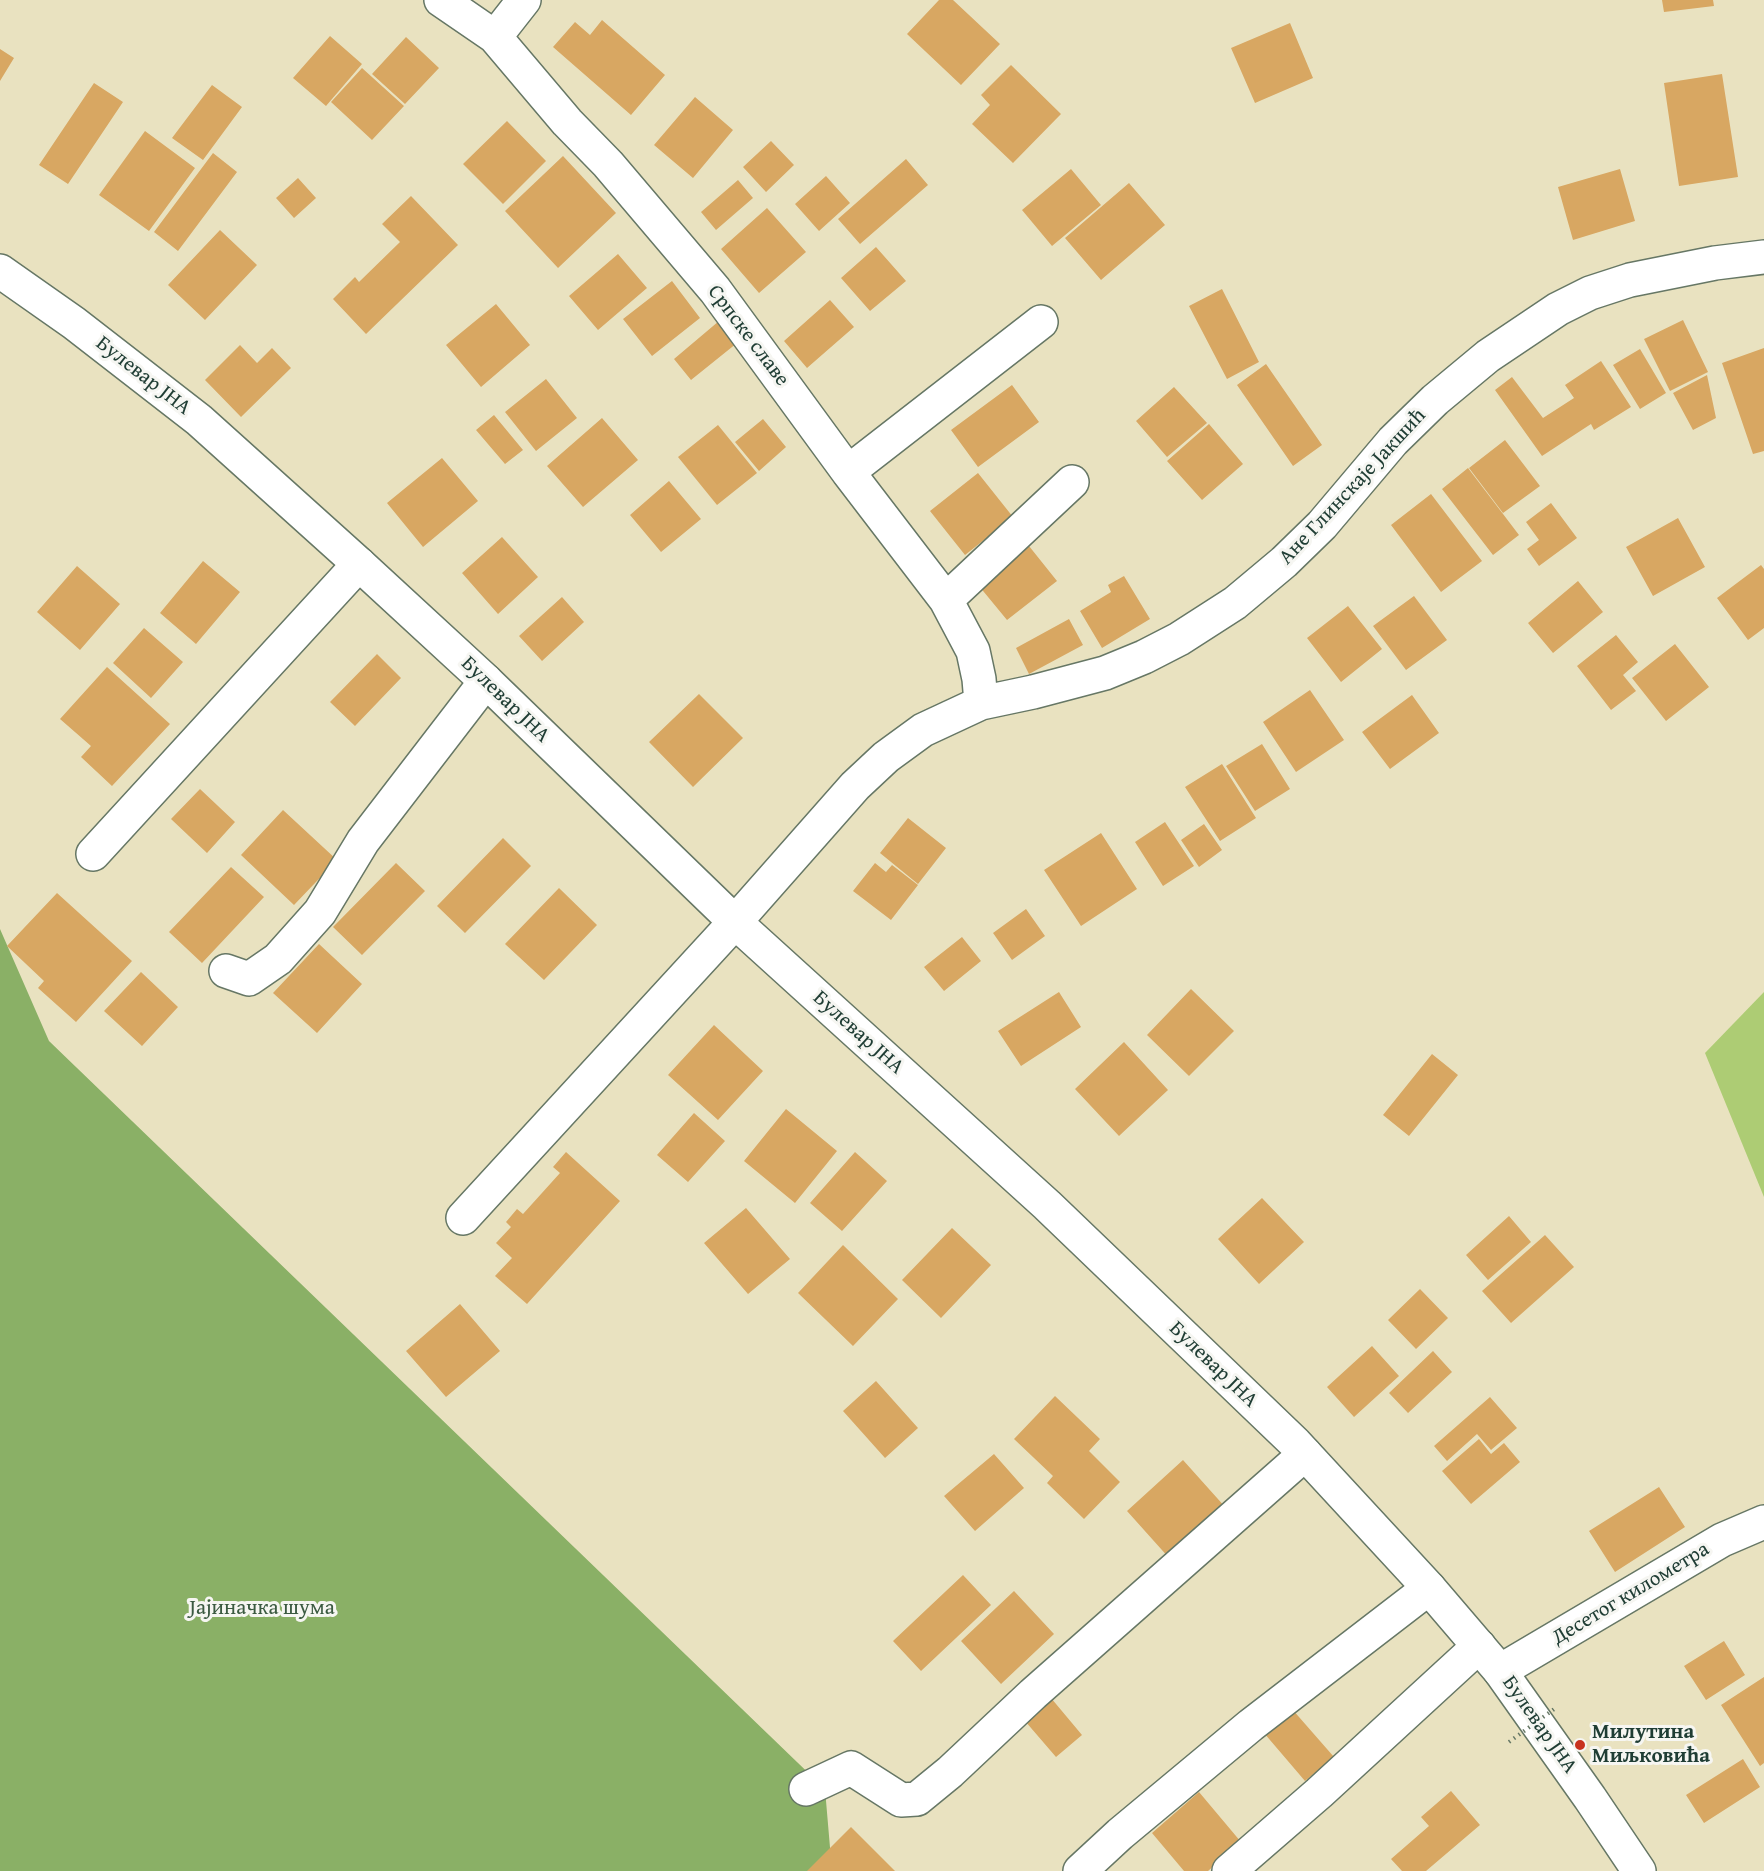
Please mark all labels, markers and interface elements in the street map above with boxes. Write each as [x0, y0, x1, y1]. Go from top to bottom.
street label: Српске славе [702, 280, 794, 392]
street label: Булевар ЈНА [91, 331, 195, 421]
street label: Ане Глинскаје Јакшић [1274, 404, 1432, 570]
street label: Булевар ЈНА [455, 652, 555, 748]
street label: Булевар ЈНА [807, 986, 909, 1080]
street label: Булевар ЈНА [1163, 1317, 1263, 1413]
street label: Десетог километра [1548, 1537, 1714, 1651]
park label: Јајиначка шума [189, 1596, 335, 1622]
street label: Булевар ЈНА [1496, 1671, 1582, 1779]
place label: Милутина Миљковића [1592, 1720, 1710, 1770]
marker: Милутина Миљковића [1573, 1738, 1587, 1752]

